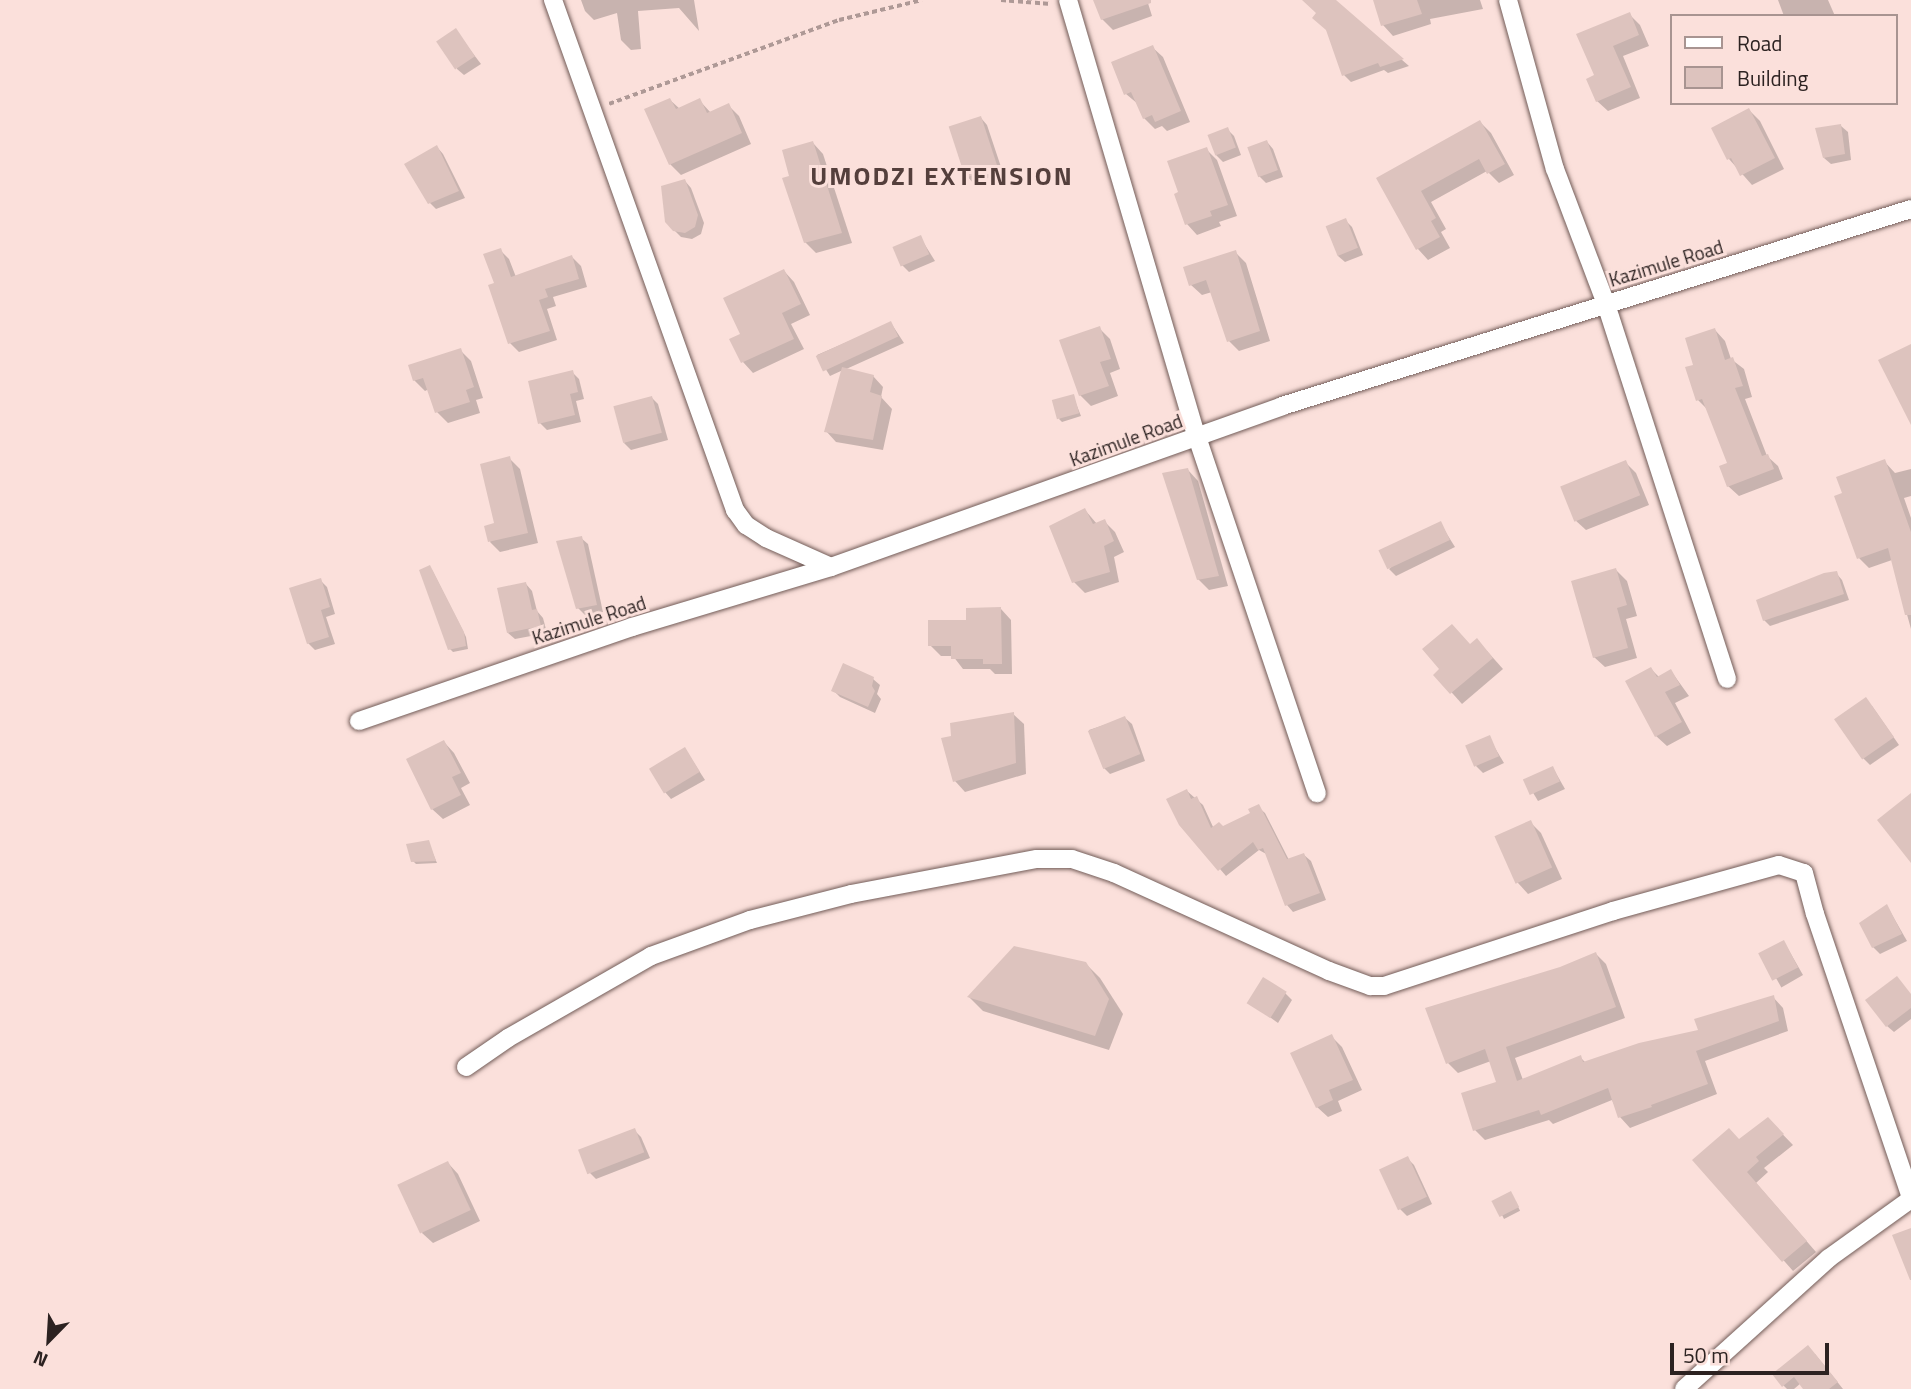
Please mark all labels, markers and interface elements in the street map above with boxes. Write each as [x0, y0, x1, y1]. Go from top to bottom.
legend [1670, 14, 1897, 105]
text: Road [1737, 27, 1782, 59]
text: Building [1737, 62, 1808, 94]
district label: UMODZI EXTENSION [812, 160, 1072, 192]
street label: Kazimule Road [1606, 235, 1726, 291]
street label: Kazimule Road [1066, 409, 1186, 471]
street label: Kazimule Road [529, 591, 649, 649]
north arrow [14, 1305, 84, 1375]
scale bar [1673, 1330, 1832, 1374]
text: 50 m [1683, 1339, 1729, 1371]
text: N [28, 1344, 52, 1376]

